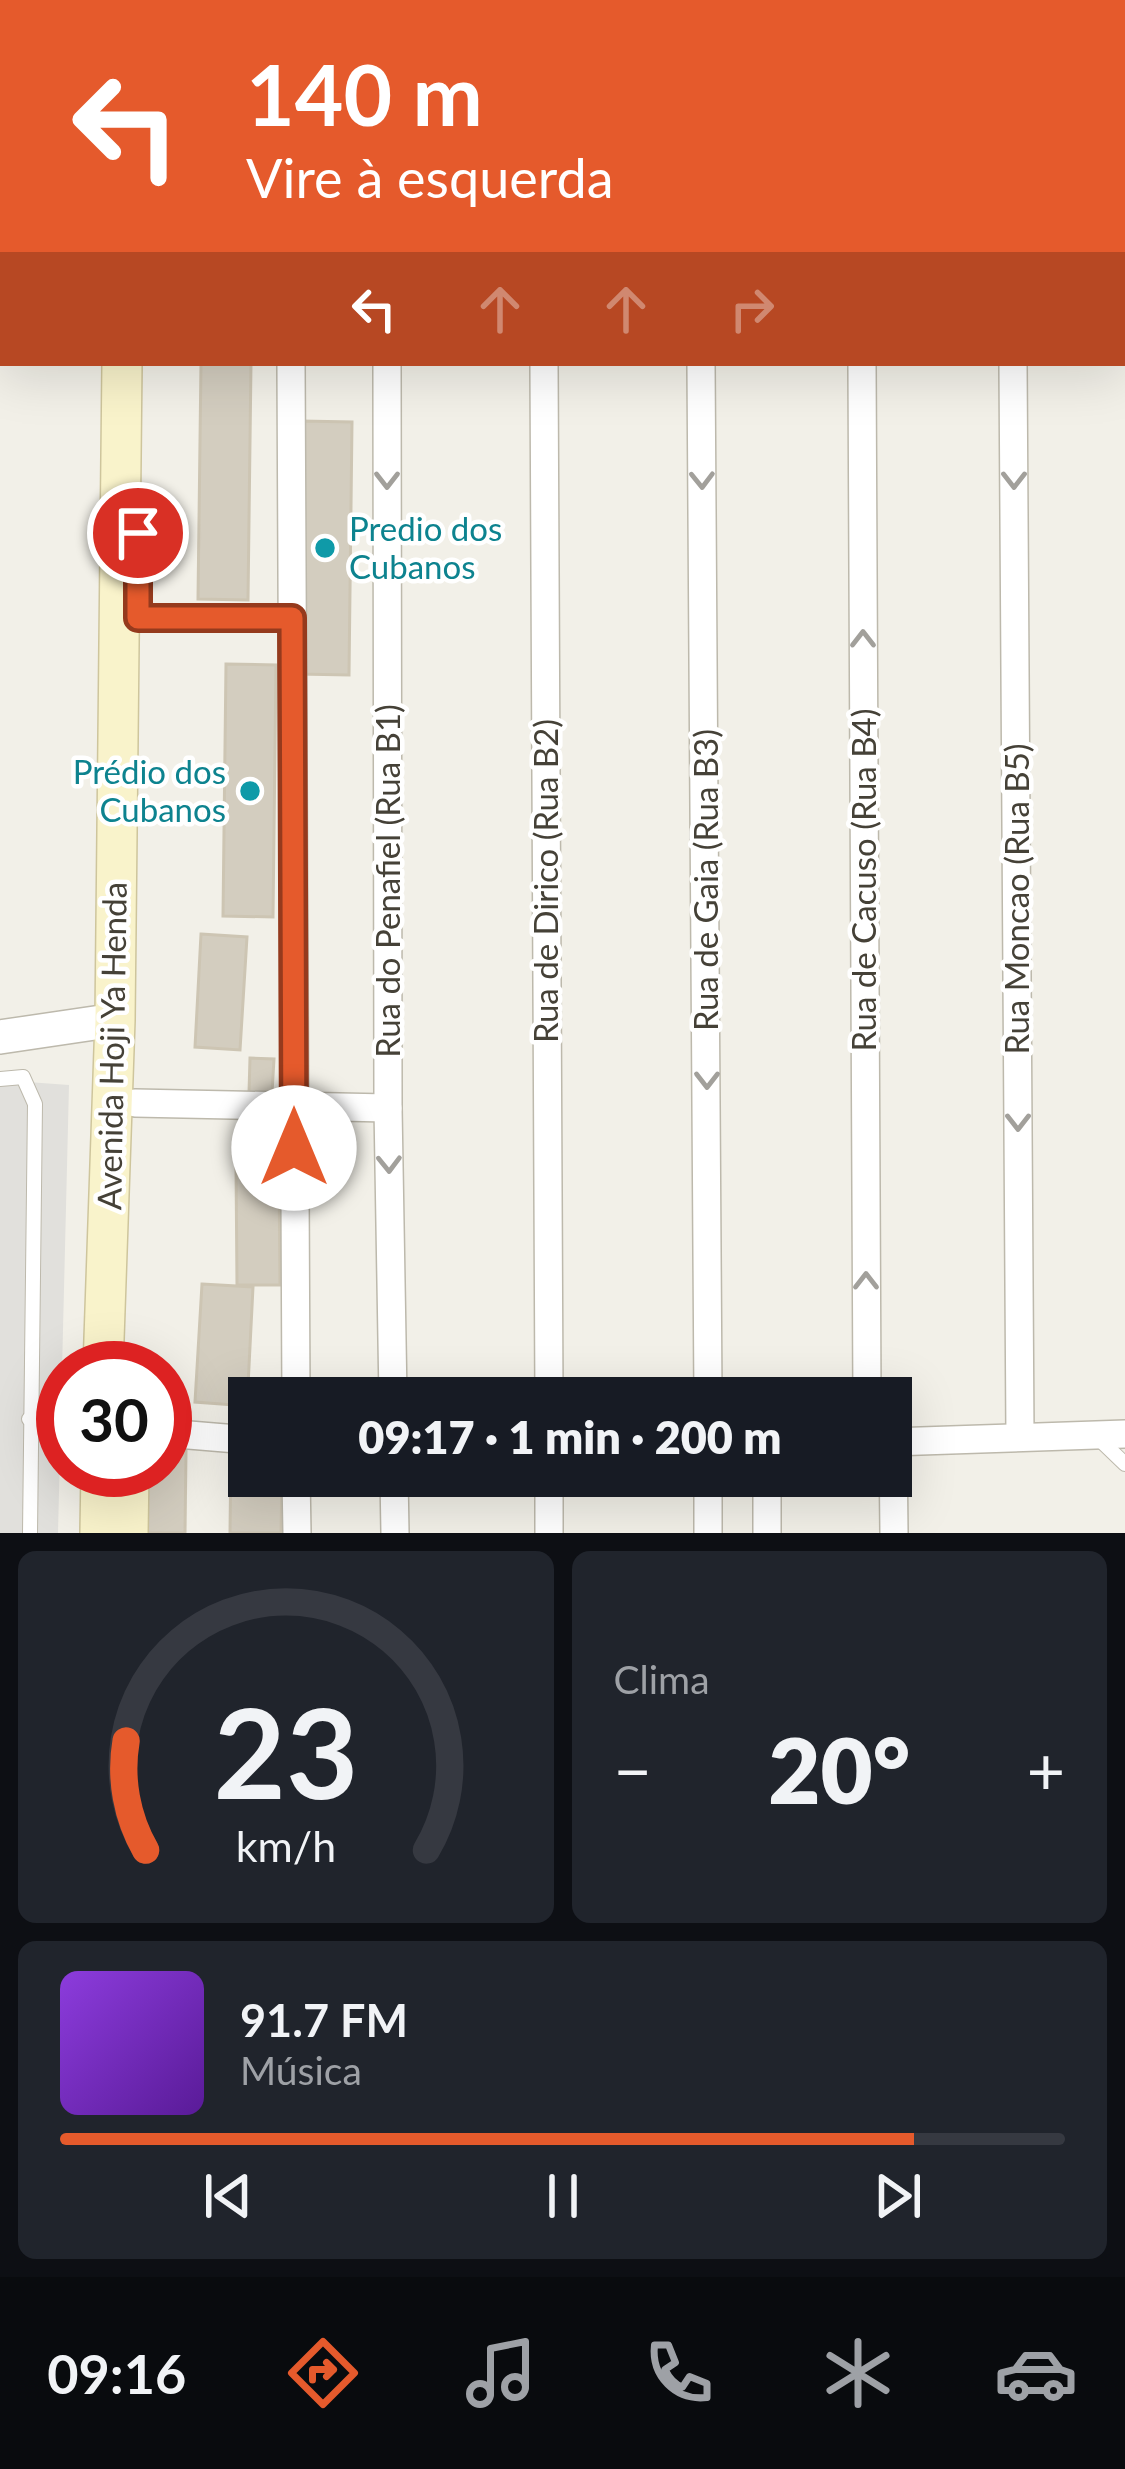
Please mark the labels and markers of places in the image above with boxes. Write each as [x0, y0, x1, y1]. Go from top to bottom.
pin [87, 482, 189, 584]
place label: Predio dos Cubanos [349, 508, 502, 586]
marker: Predio dos Cubanos [312, 535, 338, 561]
place label: Prédio dos Cubanos [73, 751, 226, 829]
marker: Prédio dos Cubanos [237, 778, 263, 804]

